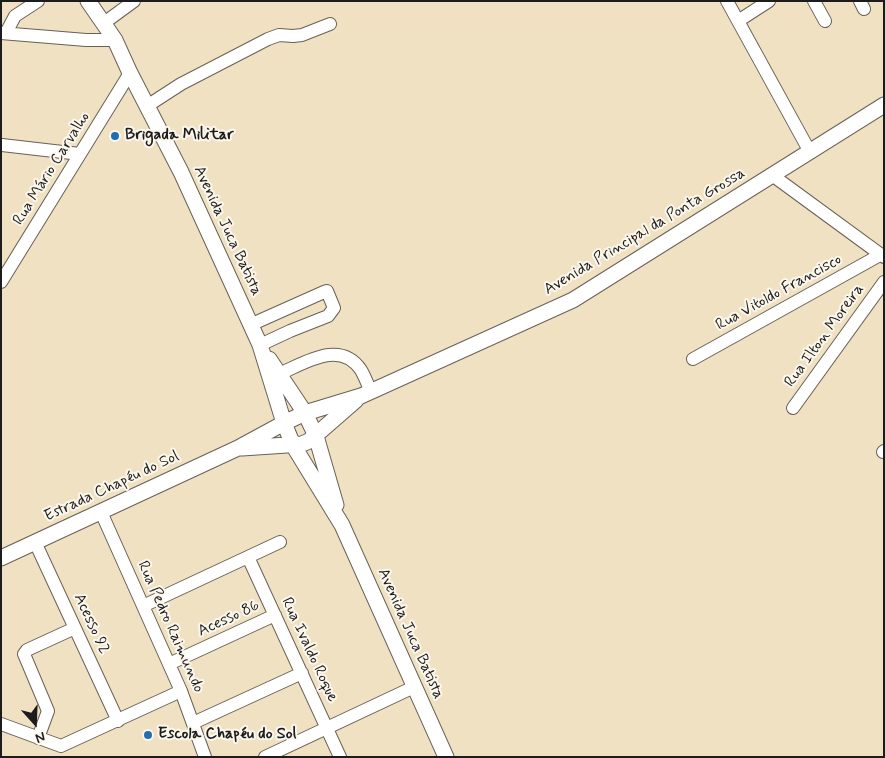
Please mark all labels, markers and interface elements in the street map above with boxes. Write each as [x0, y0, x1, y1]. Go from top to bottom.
street label: Rua Mário Carvalho [9, 109, 95, 229]
place label: Brigada Militar [125, 126, 234, 146]
marker: Brigada Militar [109, 130, 121, 142]
street label: Avenida Juca Batista [188, 163, 266, 299]
street label: Avenida Principal da Ponta Grossa [541, 164, 749, 300]
street label: Rua Vitoldo Francisco [713, 251, 845, 335]
street label: Rua Ilton Moreira [781, 281, 869, 391]
street label: Estrada Chapéu do Sol [42, 447, 182, 527]
street label: Rua Pedro Raimundo [132, 558, 208, 696]
street label: Avenida Juca Batista [373, 566, 447, 702]
street label: Acesso 92 [69, 591, 113, 657]
street label: Rua Ivaldo Roque [276, 595, 342, 705]
street label: Acesso 86 [195, 596, 263, 642]
north arrow [10, 698, 60, 748]
place label: Escola Chapéu do Sol [158, 725, 296, 745]
text: N [33, 727, 48, 747]
marker: Escola Chapéu do Sol [142, 729, 154, 741]

